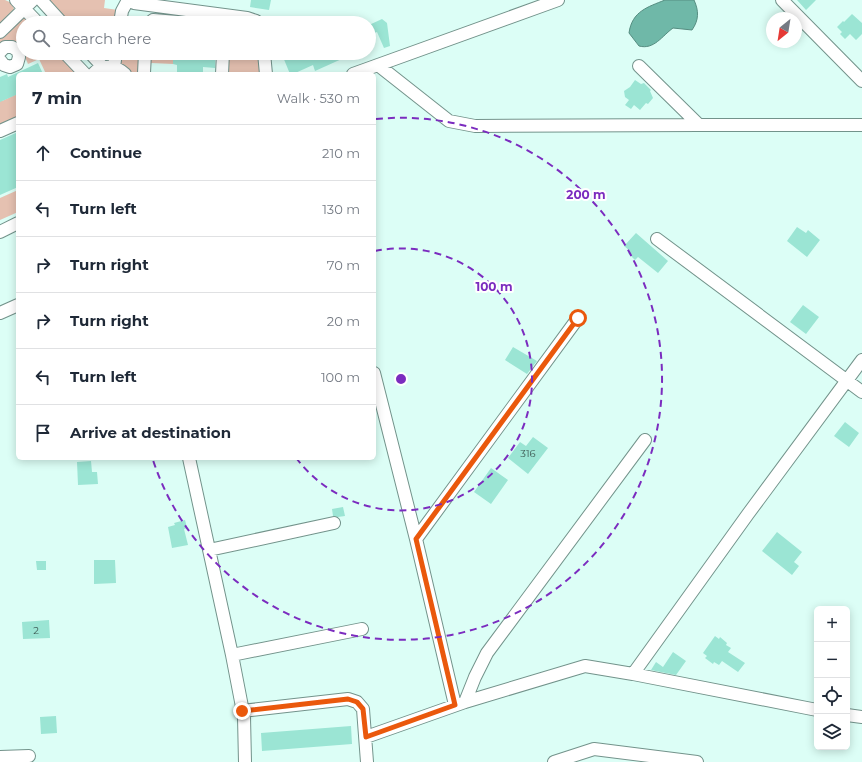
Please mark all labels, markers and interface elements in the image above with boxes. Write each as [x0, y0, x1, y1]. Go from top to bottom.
north arrow [766, 12, 802, 48]
search box [16, 16, 376, 60]
icon: search [30, 27, 52, 49]
text: Search here [62, 29, 151, 48]
text: 7 min [32, 88, 82, 108]
text: Walk · 530 m [277, 90, 360, 106]
icon: ahead [32, 142, 54, 164]
text: Continue [70, 143, 142, 162]
text: 210 m [322, 145, 360, 161]
text: 200 m [566, 187, 606, 202]
icon: left [32, 198, 54, 220]
text: Turn left [70, 199, 137, 218]
text: 130 m [322, 201, 360, 217]
icon: right [32, 254, 54, 276]
text: Turn right [70, 255, 149, 274]
text: 70 m [327, 257, 360, 273]
text: 100 m [476, 279, 512, 294]
route start [569, 309, 587, 327]
icon: right [32, 310, 54, 332]
text: Turn right [70, 311, 149, 330]
text: 20 m [327, 313, 360, 329]
icon: left [32, 366, 54, 388]
text: Turn left [70, 367, 137, 386]
text: 100 m [321, 369, 360, 385]
centre of rings [394, 372, 408, 386]
icon: arrive [32, 422, 54, 444]
text: Arrive at destination [70, 423, 231, 442]
house number: 316 [520, 447, 536, 460]
map controls [814, 606, 850, 750]
button: + [814, 606, 850, 642]
house number: 2 [33, 624, 39, 637]
button: − [814, 642, 850, 678]
button: locate [814, 678, 850, 714]
route end [233, 702, 251, 720]
button: layers [814, 714, 850, 750]

